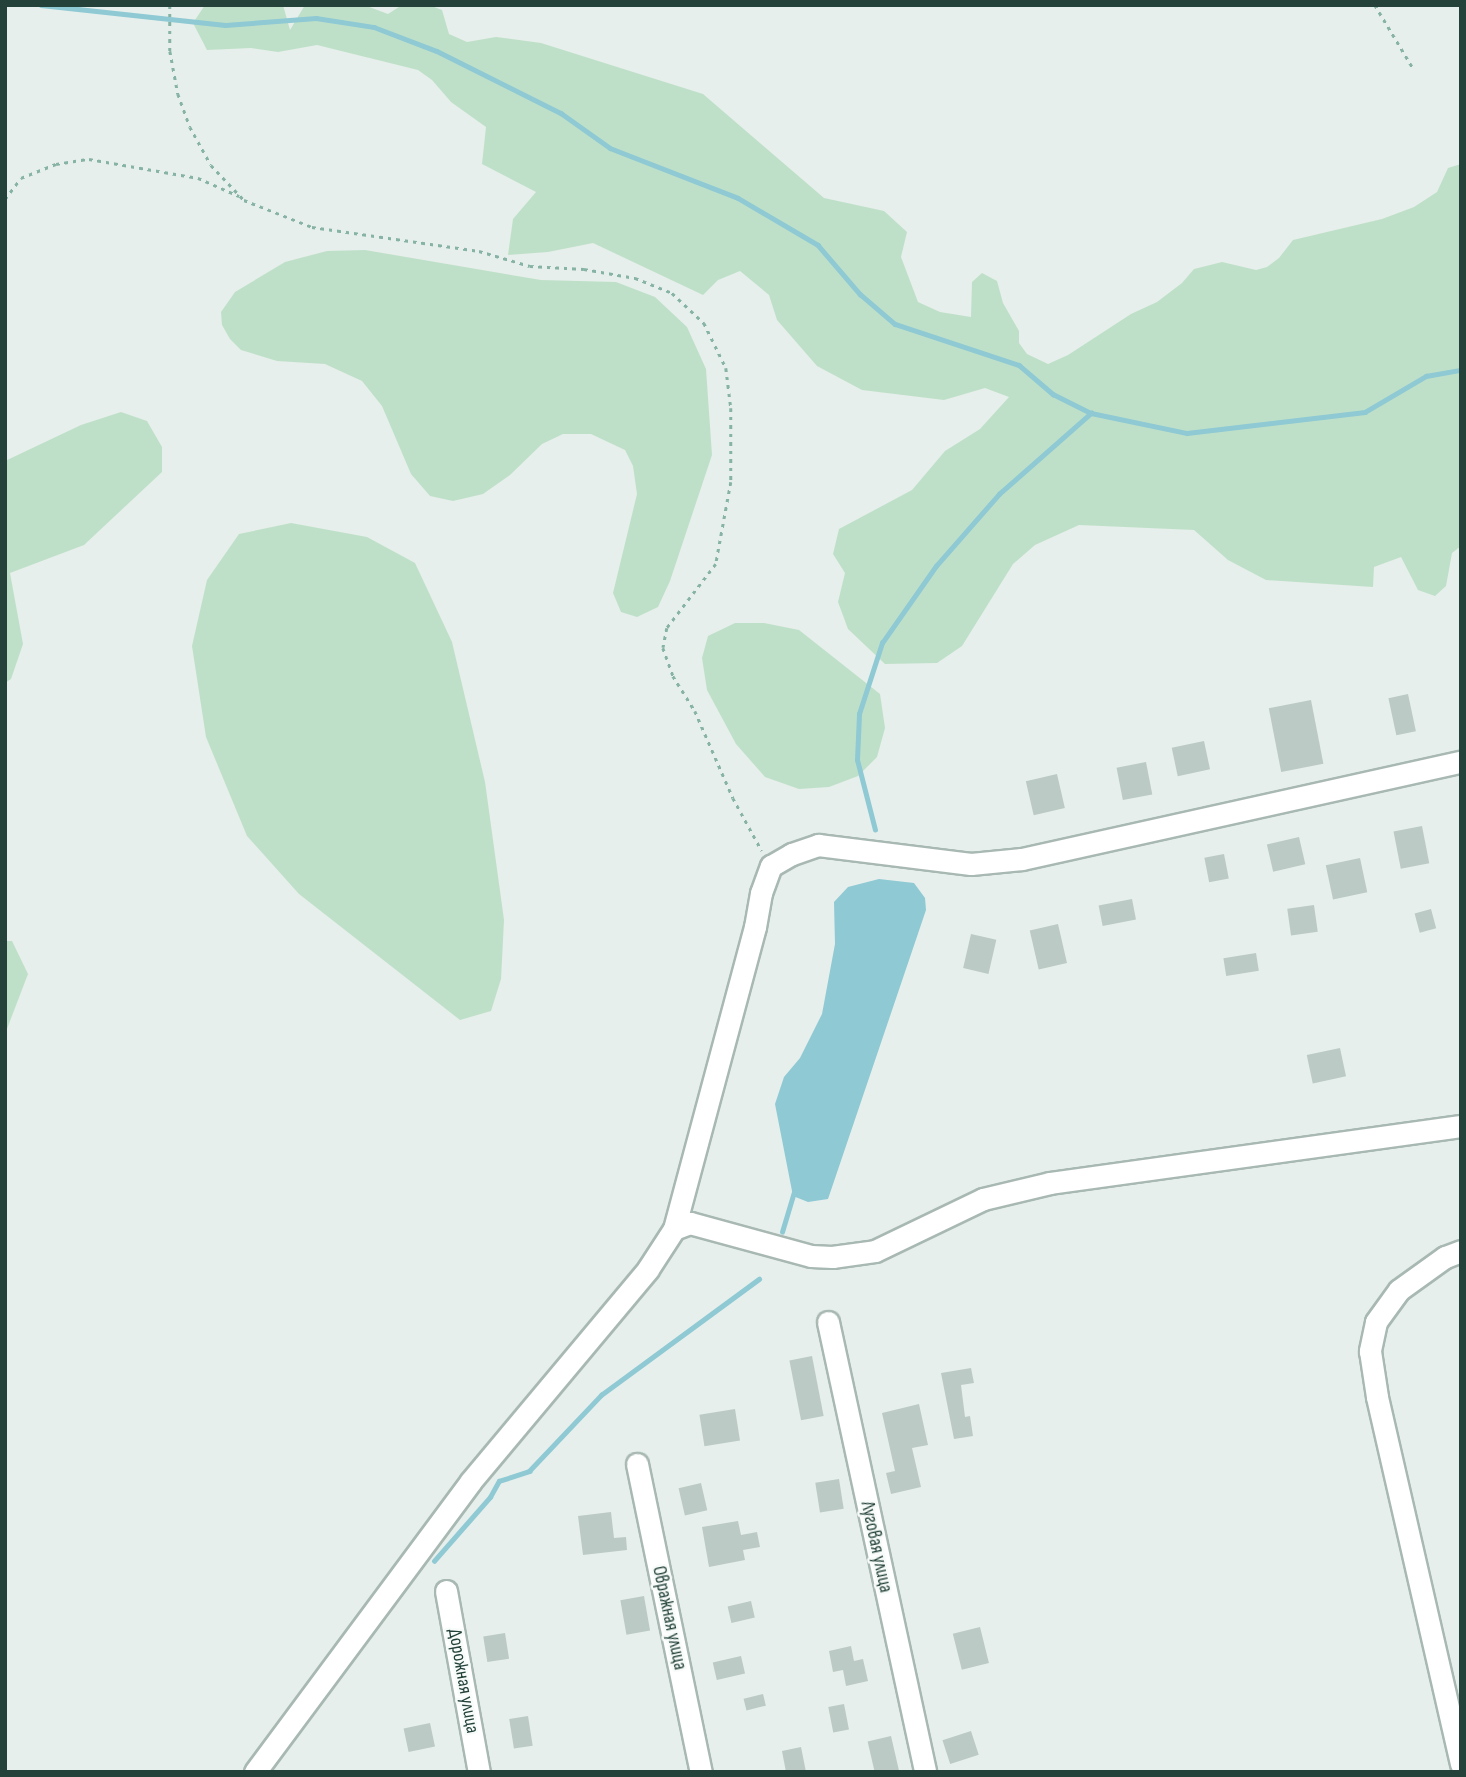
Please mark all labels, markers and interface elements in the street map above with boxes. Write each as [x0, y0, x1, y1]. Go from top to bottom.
street label: Луговая улица [855, 1499, 897, 1595]
street label: Овражная улица [647, 1564, 691, 1672]
street label: Дорожная улица [443, 1627, 483, 1735]

